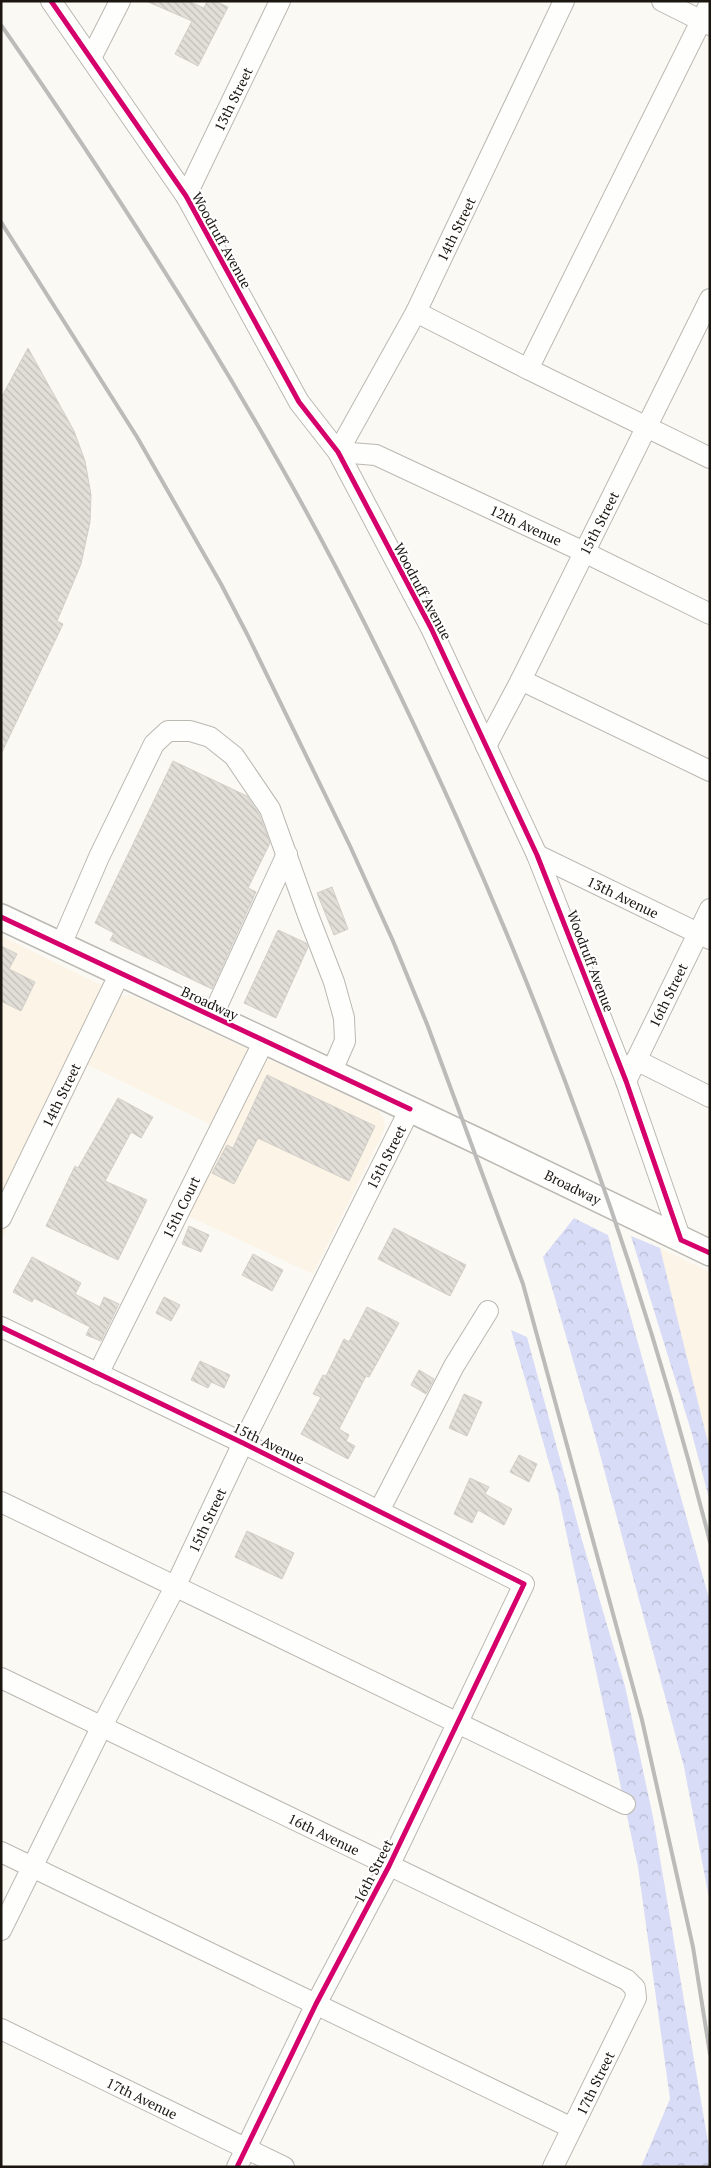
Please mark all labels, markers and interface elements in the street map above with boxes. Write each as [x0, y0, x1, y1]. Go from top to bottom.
street label: 13th Street [209, 63, 257, 134]
street label: Woodruff Avenue [188, 188, 256, 292]
street label: 14th Street [432, 193, 480, 264]
street label: 15th Street [575, 487, 624, 558]
street label: 12th Avenue [487, 500, 565, 550]
street label: Woodruff Avenue [389, 539, 457, 643]
street label: 13th Avenue [584, 872, 662, 922]
street label: Woodruff Avenue [563, 907, 619, 1015]
street label: 16th Street [644, 959, 692, 1030]
street label: Broadway [178, 982, 242, 1025]
street label: 14th Street [37, 1059, 85, 1130]
street label: 15th Street [362, 1121, 411, 1192]
street label: Broadway [541, 1165, 605, 1209]
street label: 15th Court [158, 1172, 205, 1241]
street label: 15th Avenue [230, 1418, 308, 1468]
street label: 15th Street [184, 1484, 231, 1555]
street label: 16th Avenue [285, 1809, 363, 1859]
street label: 16th Street [349, 1835, 398, 1906]
street label: 17th Street [571, 2047, 619, 2118]
street label: 17th Avenue [103, 2073, 181, 2123]

